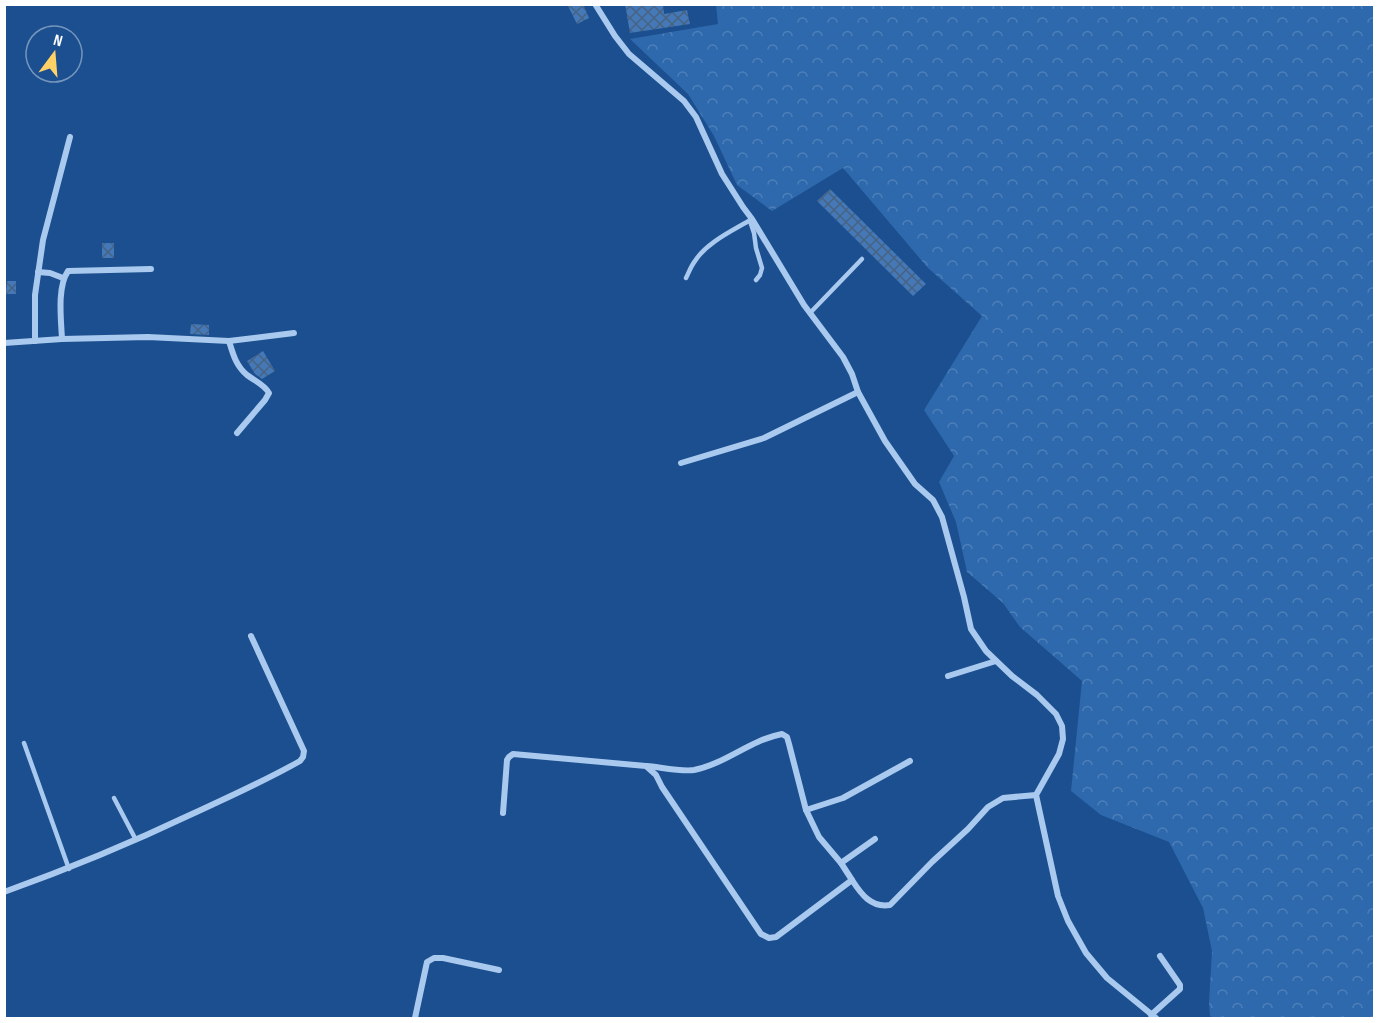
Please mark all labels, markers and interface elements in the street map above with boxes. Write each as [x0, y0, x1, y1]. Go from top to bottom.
north arrow [24, 24, 84, 84]
text: N [51, 31, 64, 51]

